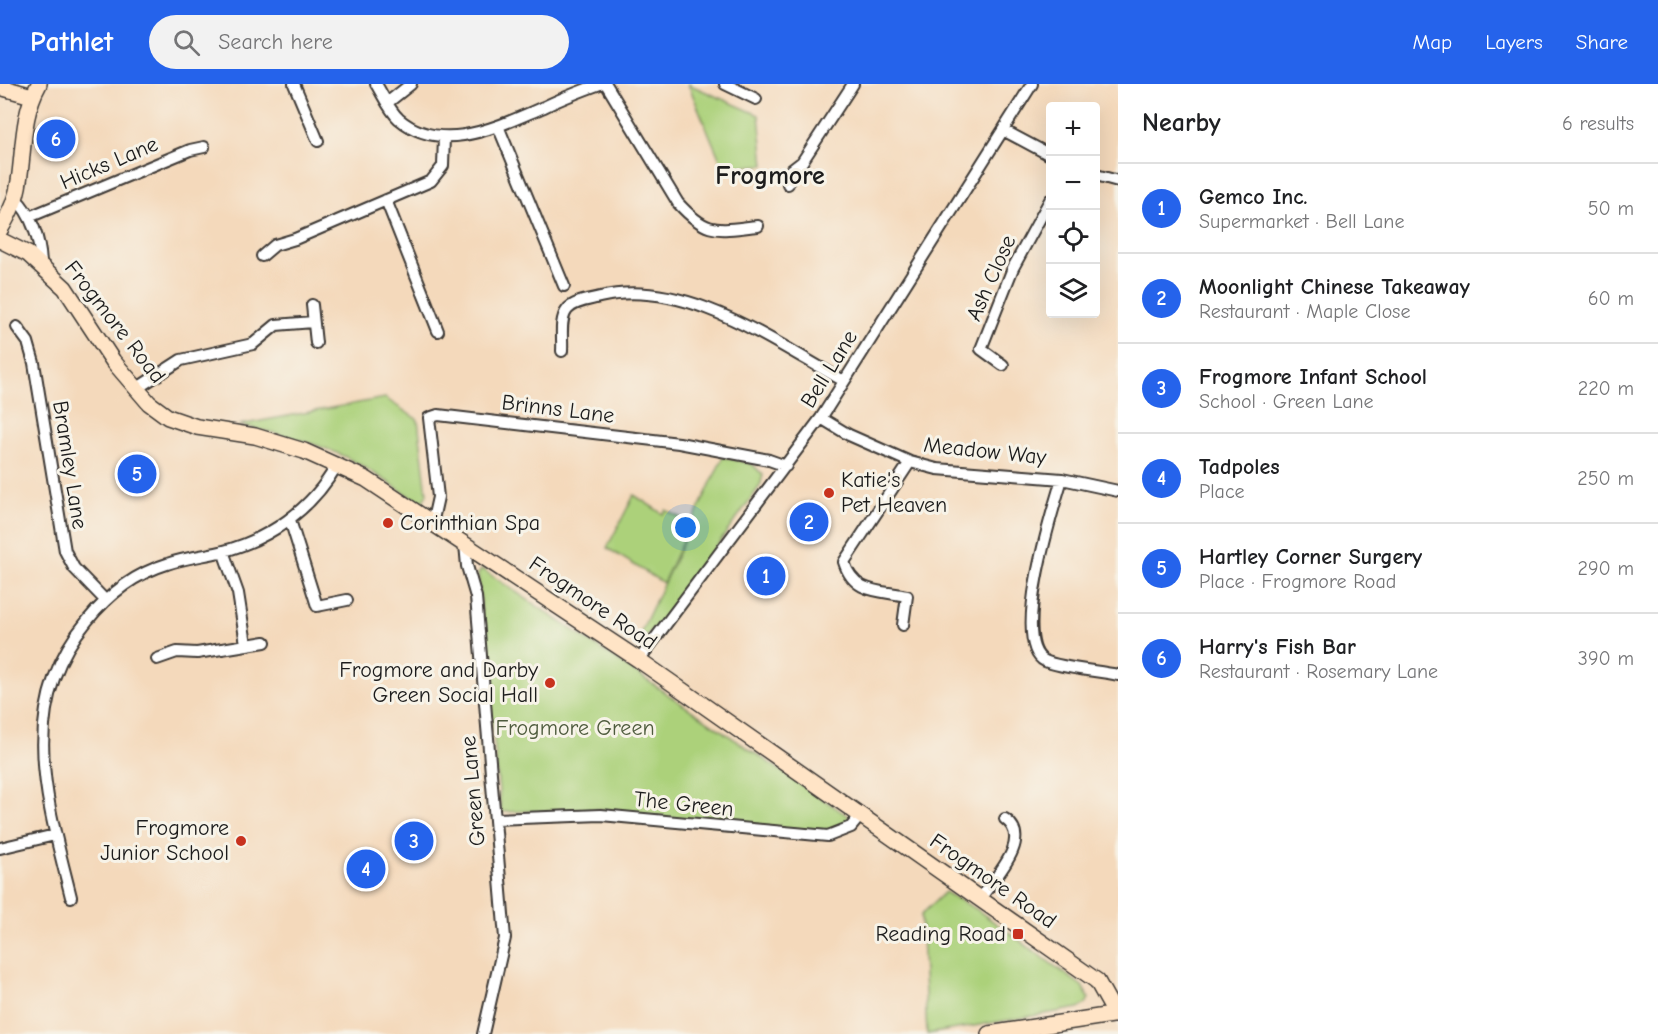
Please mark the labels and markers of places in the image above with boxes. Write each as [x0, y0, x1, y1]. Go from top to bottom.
pin: 6 [36, 116, 76, 162]
pin: 5 [118, 452, 156, 496]
place label: Katie's Pet Heaven [841, 467, 947, 518]
marker: Katie's Pet Heaven [822, 486, 836, 500]
pin: 2 [790, 500, 828, 544]
place label: Corinthian Spa [400, 510, 540, 536]
marker: Corinthian Spa [381, 516, 395, 530]
pin: 1 [746, 554, 786, 598]
place label: Frogmore and Darby Green Social Hall [339, 657, 538, 708]
marker: Frogmore and Darby Green Social Hall [543, 676, 557, 690]
place label: Frogmore Junior School [100, 815, 229, 866]
pin: 3 [394, 818, 434, 864]
marker: Frogmore Junior School [234, 834, 248, 848]
pin: 4 [346, 846, 386, 892]
place label: Reading Road [875, 921, 1006, 947]
marker: Reading Road [1011, 927, 1025, 941]

